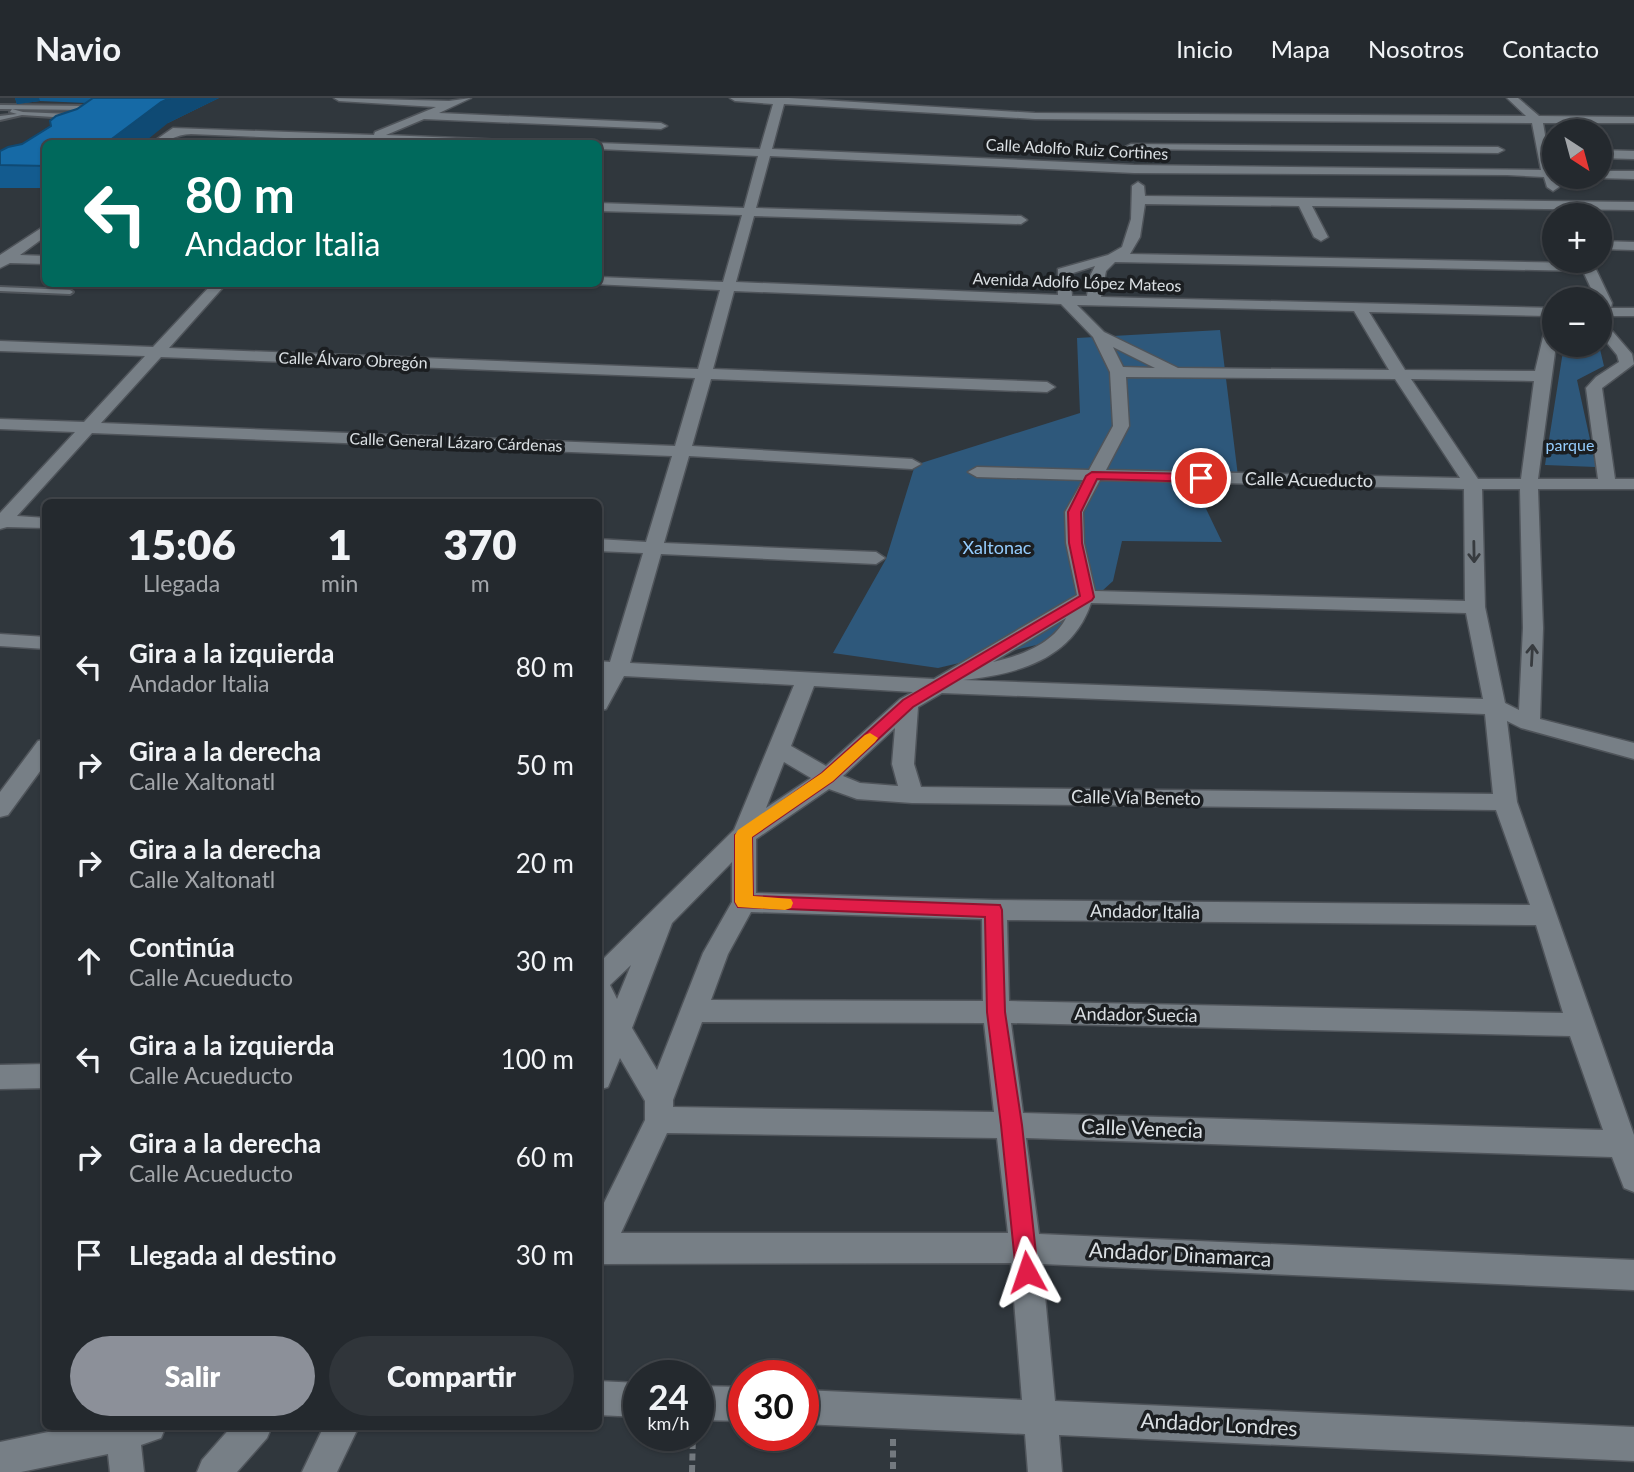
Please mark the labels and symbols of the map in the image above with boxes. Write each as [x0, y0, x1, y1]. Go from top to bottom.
north arrow [1542, 119, 1612, 189]
street label: Calle Adolfo Ruiz Cortines [985, 134, 1169, 163]
street label: Avenida Adolfo López Mateos [972, 268, 1182, 295]
street label: Calle Álvaro Obregón [278, 347, 428, 372]
street label: Calle General Lázaro Cárdenas [349, 428, 563, 455]
park label: parque [1546, 435, 1594, 454]
pin [1171, 448, 1231, 508]
street label: Calle Acueducto [1245, 467, 1373, 491]
park label: Xaltonac [963, 536, 1032, 558]
one-way arrow [1468, 541, 1481, 564]
one-way arrow [1526, 643, 1539, 666]
street label: Calle Vía Beneto [1071, 785, 1201, 809]
street label: Andador Italia [1090, 899, 1200, 923]
street label: Andador Suecia [1074, 1002, 1198, 1026]
street label: Calle Venecia [1081, 1113, 1204, 1142]
position arrow [990, 1235, 1064, 1309]
street label: Andador Dinamarca [1088, 1236, 1272, 1271]
speed limit sign: 30 [728, 1360, 819, 1451]
street label: Andador Londres [1140, 1407, 1298, 1440]

